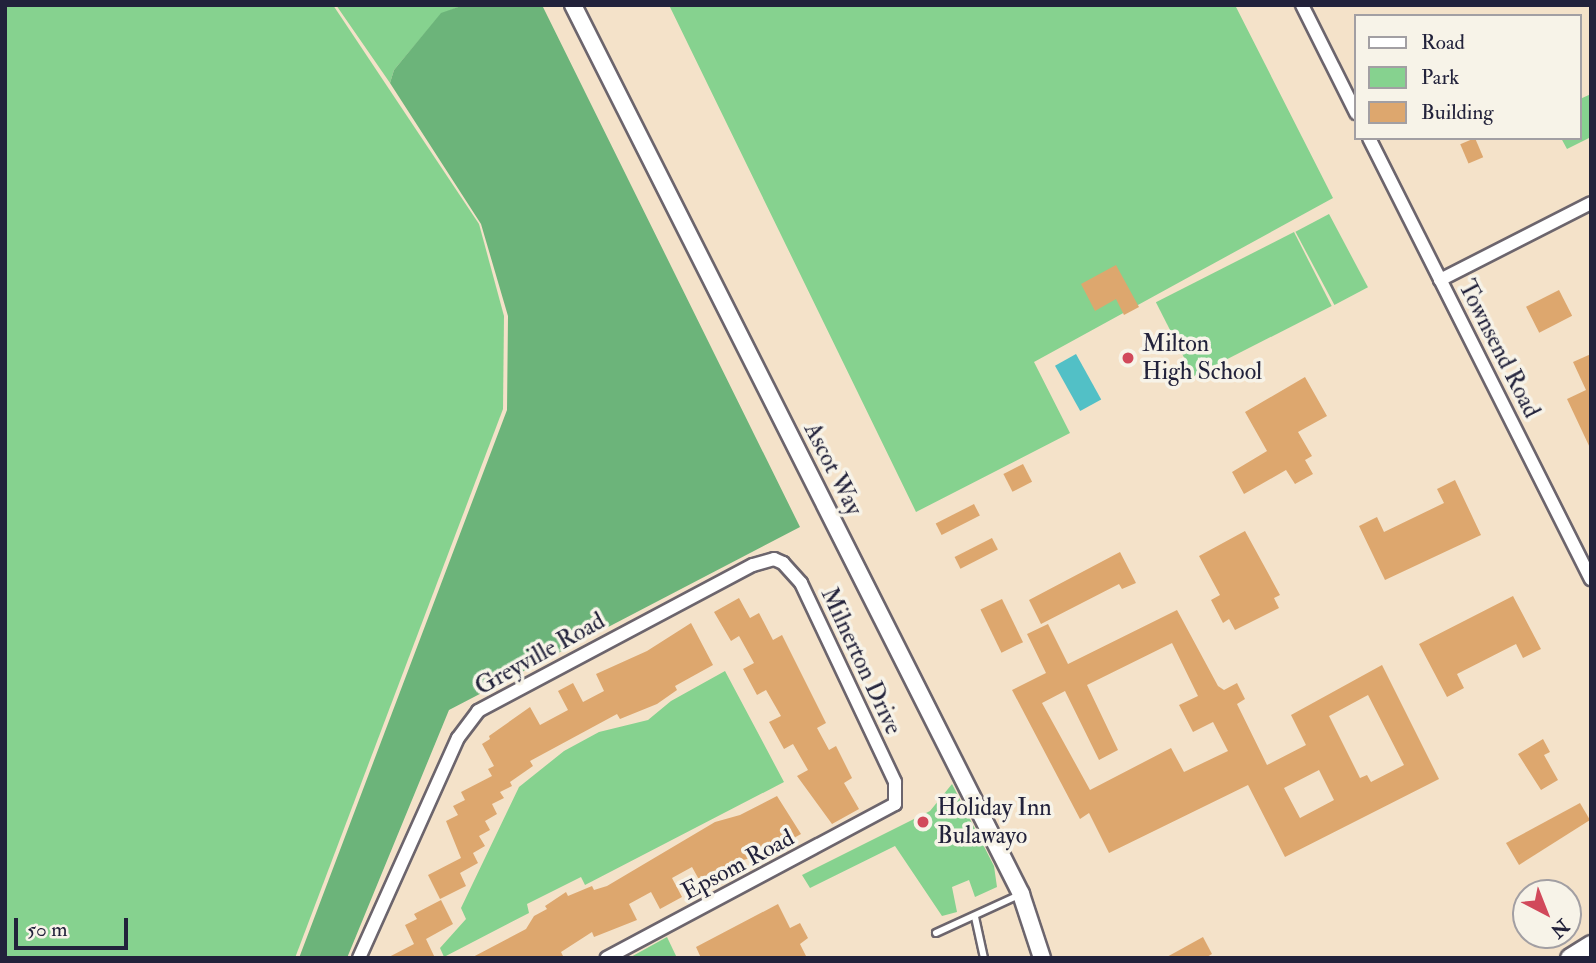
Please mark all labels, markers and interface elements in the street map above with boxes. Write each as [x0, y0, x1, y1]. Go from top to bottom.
legend [1354, 14, 1582, 140]
text: Road [1421, 29, 1465, 56]
text: Park [1421, 64, 1459, 91]
text: Building [1421, 99, 1494, 126]
street label: Townsend Road [1452, 275, 1546, 423]
place label: Milton High School [1142, 330, 1262, 386]
marker: Milton High School [1120, 350, 1136, 366]
street label: Ascot Way [797, 418, 869, 520]
street label: Milnerton Drive [814, 583, 908, 739]
street label: Greyville Road [470, 607, 610, 701]
place label: Holiday Inn Bulawayo [937, 794, 1052, 850]
marker: Holiday Inn Bulawayo [915, 814, 931, 830]
street label: Epsom Road [677, 823, 799, 907]
north arrow [1512, 879, 1582, 949]
scale bar [18, 904, 131, 948]
text: N [1545, 914, 1574, 943]
text: 50 m [27, 916, 68, 943]

